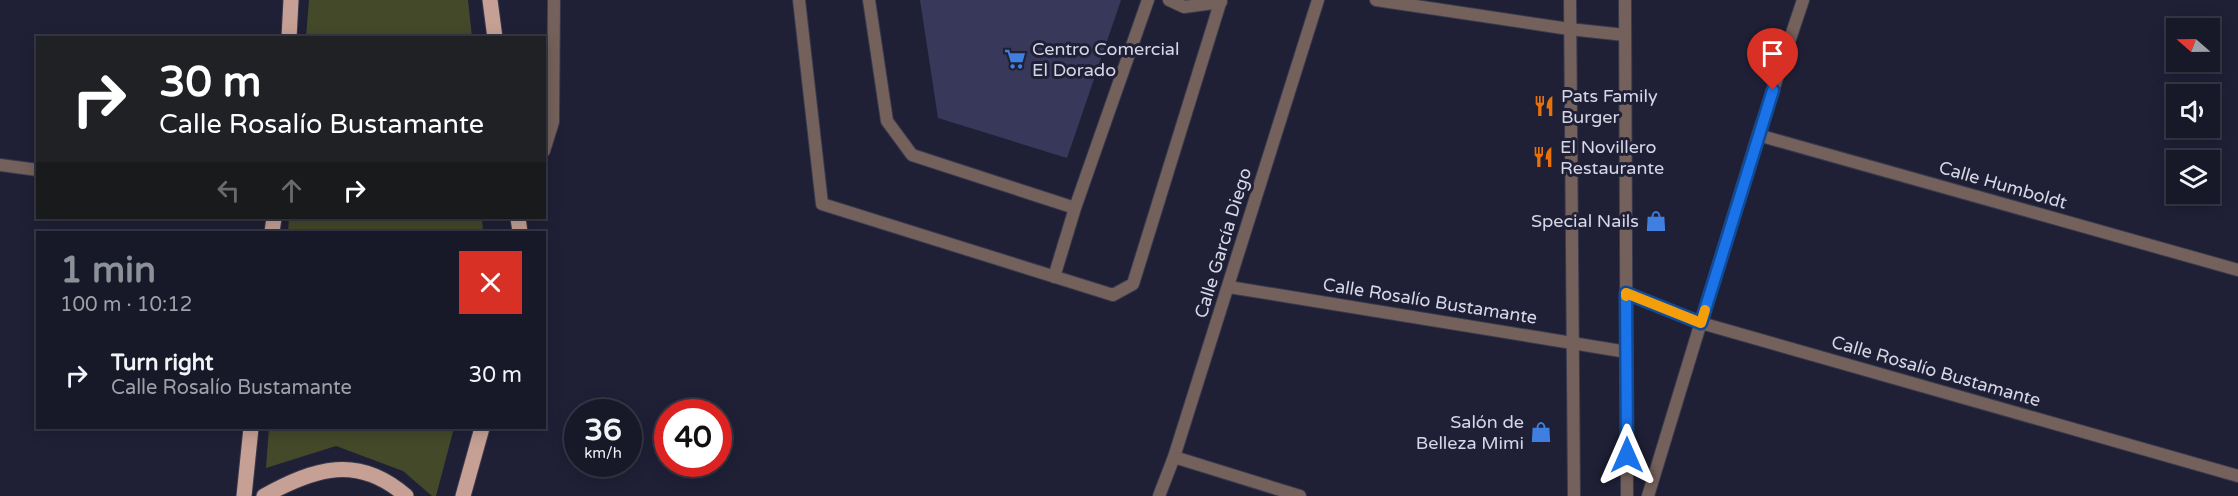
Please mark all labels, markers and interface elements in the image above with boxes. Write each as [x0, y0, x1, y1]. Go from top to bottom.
north arrow [2166, 18, 2220, 72]
map controls [2166, 18, 2220, 204]
pin [1747, 28, 1798, 90]
icon: arrive [1756, 37, 1789, 70]
place label: Centro Comercial El Dorado [1032, 38, 1179, 81]
supermarket icon: Centro Comercial El Dorado [1003, 47, 1027, 71]
text: 30 m [159, 57, 261, 108]
icon: right [60, 60, 138, 138]
button: sound [2166, 84, 2220, 138]
place label: Pats Family Burger [1561, 85, 1658, 128]
restaurant icon: Pats Family Burger [1532, 94, 1556, 118]
text: Calle Rosalío Bustamante [159, 108, 484, 141]
place label: El Novillero Restaurante [1560, 136, 1664, 179]
restaurant icon: El Novillero Restaurante [1531, 145, 1555, 169]
button: layers [2166, 150, 2220, 204]
street label: Calle Humboldt [1936, 156, 2070, 214]
street label: Calle García Diego [1190, 165, 1256, 321]
icon: left [212, 174, 245, 207]
icon: ahead [275, 174, 308, 207]
icon: right [338, 174, 371, 207]
shop icon: Special Nails [1644, 209, 1668, 233]
place label: Special Nails [1531, 210, 1639, 232]
text: 1 min [60, 249, 156, 292]
button: close [459, 251, 522, 314]
street label: Calle Rosalío Bustamante [1321, 273, 1539, 329]
text: 100 m · 10:12 [60, 293, 192, 317]
street label: Calle Rosalío Bustamante [1829, 331, 2043, 411]
text: Turn right [111, 350, 213, 376]
icon: right [60, 359, 93, 392]
text: 30 m [468, 362, 522, 388]
text: Calle Rosalío Bustamante [111, 376, 352, 400]
speed limit sign: 40 [654, 399, 732, 477]
place label: Salón de Belleza Mimi [1416, 411, 1524, 454]
text: 36 [584, 412, 622, 449]
shop icon: Salón de Belleza Mimi [1529, 420, 1553, 444]
position arrow [1595, 423, 1659, 487]
text: km/h [584, 444, 622, 462]

